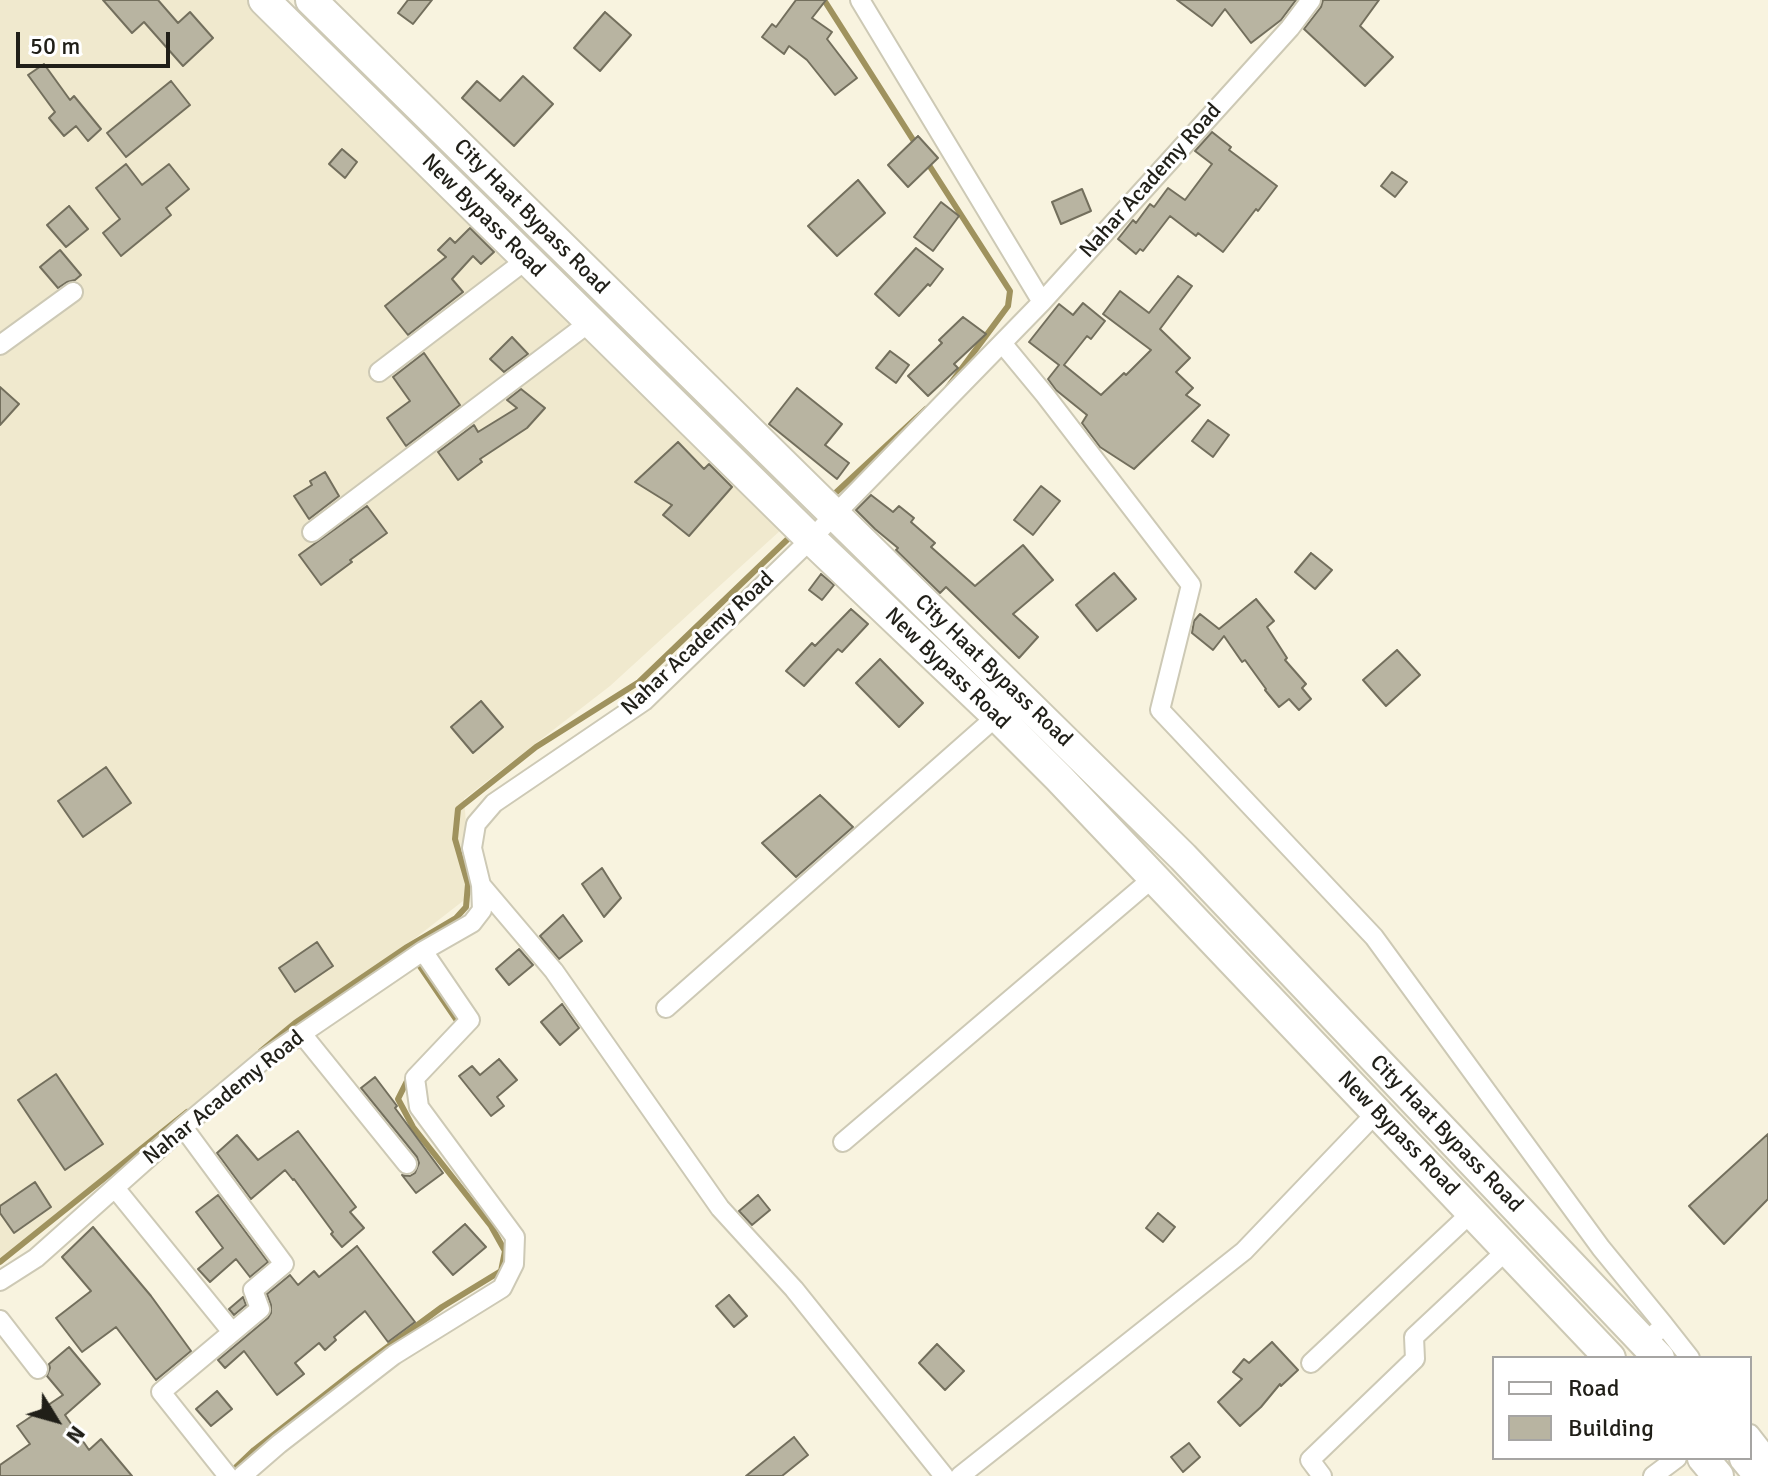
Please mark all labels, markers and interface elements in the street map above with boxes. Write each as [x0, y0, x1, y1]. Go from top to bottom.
scale bar [20, 16, 174, 66]
text: 50 m [30, 31, 80, 61]
street label: Nahar Academy Road [1075, 98, 1227, 264]
street label: City Haat Bypass Road [448, 134, 614, 300]
street label: New Bypass Road [416, 149, 550, 283]
street label: Nahar Academy Road [616, 567, 780, 721]
street label: City Haat Bypass Road [909, 589, 1077, 753]
street label: New Bypass Road [879, 603, 1015, 735]
street label: Nahar Academy Road [138, 1025, 310, 1171]
street label: City Haat Bypass Road [1364, 1050, 1528, 1218]
street label: New Bypass Road [1332, 1066, 1464, 1202]
legend [1492, 1356, 1752, 1460]
text: Road [1568, 1373, 1619, 1403]
north arrow [16, 1380, 96, 1460]
text: Building [1568, 1413, 1654, 1443]
text: N [60, 1421, 91, 1449]

